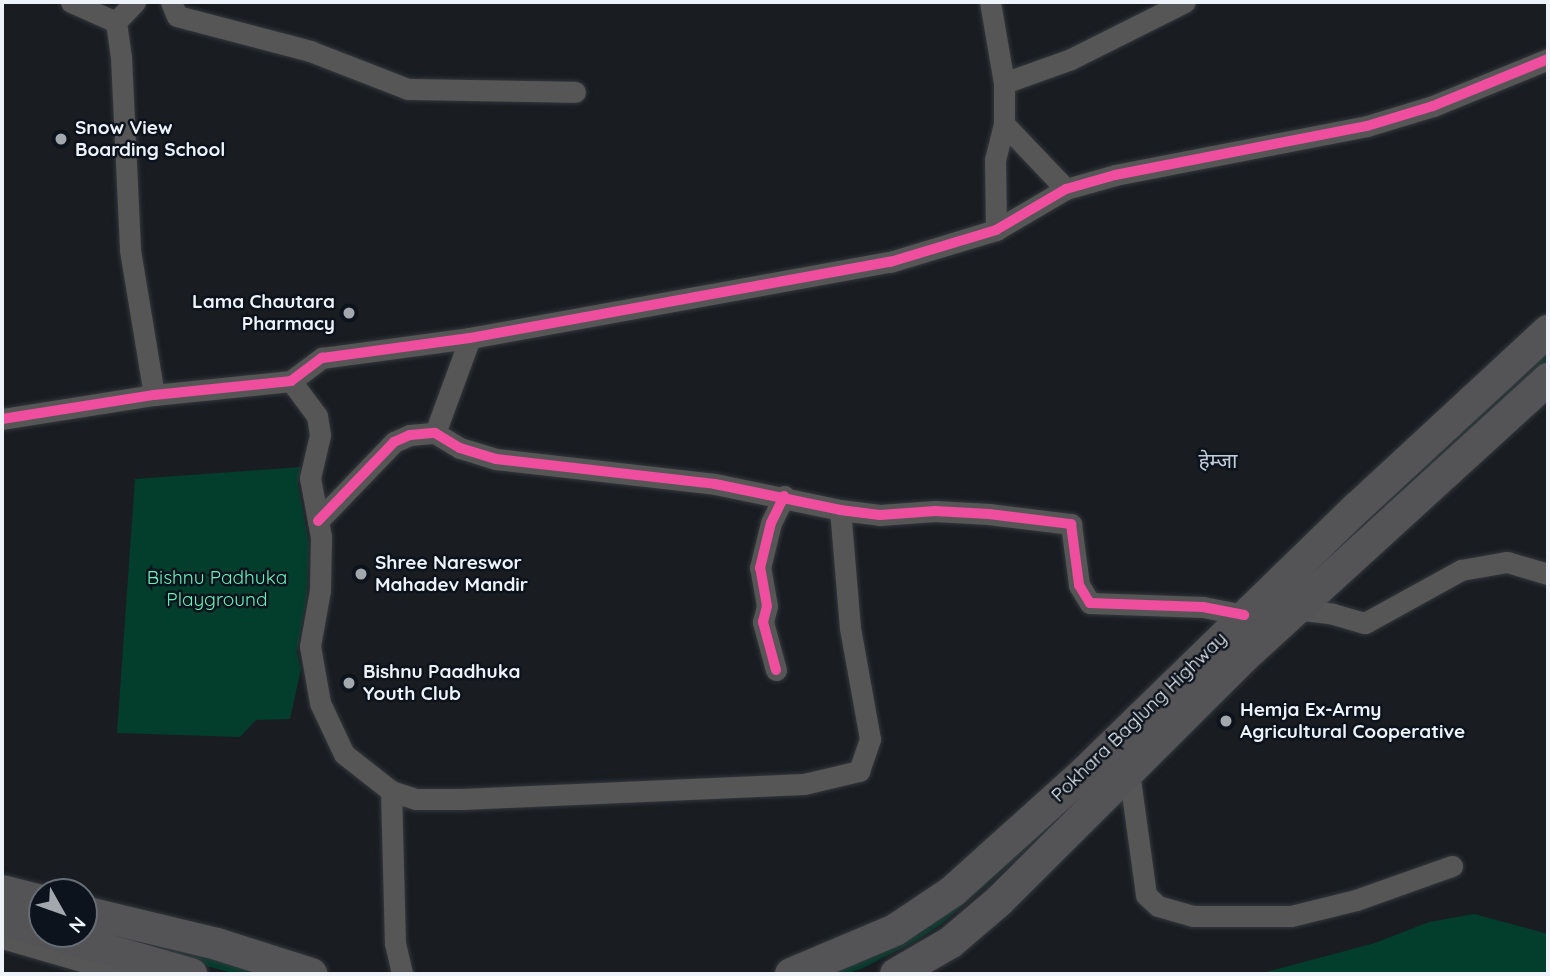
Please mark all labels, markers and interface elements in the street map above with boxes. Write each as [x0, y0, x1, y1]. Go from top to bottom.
place label: Snow View Boarding School [75, 117, 225, 161]
marker: Snow View Boarding School [53, 131, 69, 147]
place label: Lama Chautara Pharmacy [192, 291, 335, 335]
marker: Lama Chautara Pharmacy [341, 305, 357, 321]
district label: हेम्जा [1198, 447, 1238, 473]
place label: Shree Nareswor Mahadev Mandir [375, 552, 528, 596]
marker: Shree Nareswor Mahadev Mandir [353, 566, 369, 582]
park label: Bishnu Padhuka Playground [147, 567, 287, 611]
street label: Pokhara Baglung Highway [1047, 627, 1231, 807]
place label: Bishnu Paadhuka Youth Club [363, 661, 520, 705]
marker: Bishnu Paadhuka Youth Club [341, 675, 357, 691]
place label: Hemja Ex-Army Agricultural Cooperative [1240, 699, 1465, 743]
marker: Hemja Ex-Army Agricultural Cooperative [1218, 713, 1234, 729]
north arrow [28, 878, 98, 948]
text: N [64, 912, 91, 938]

